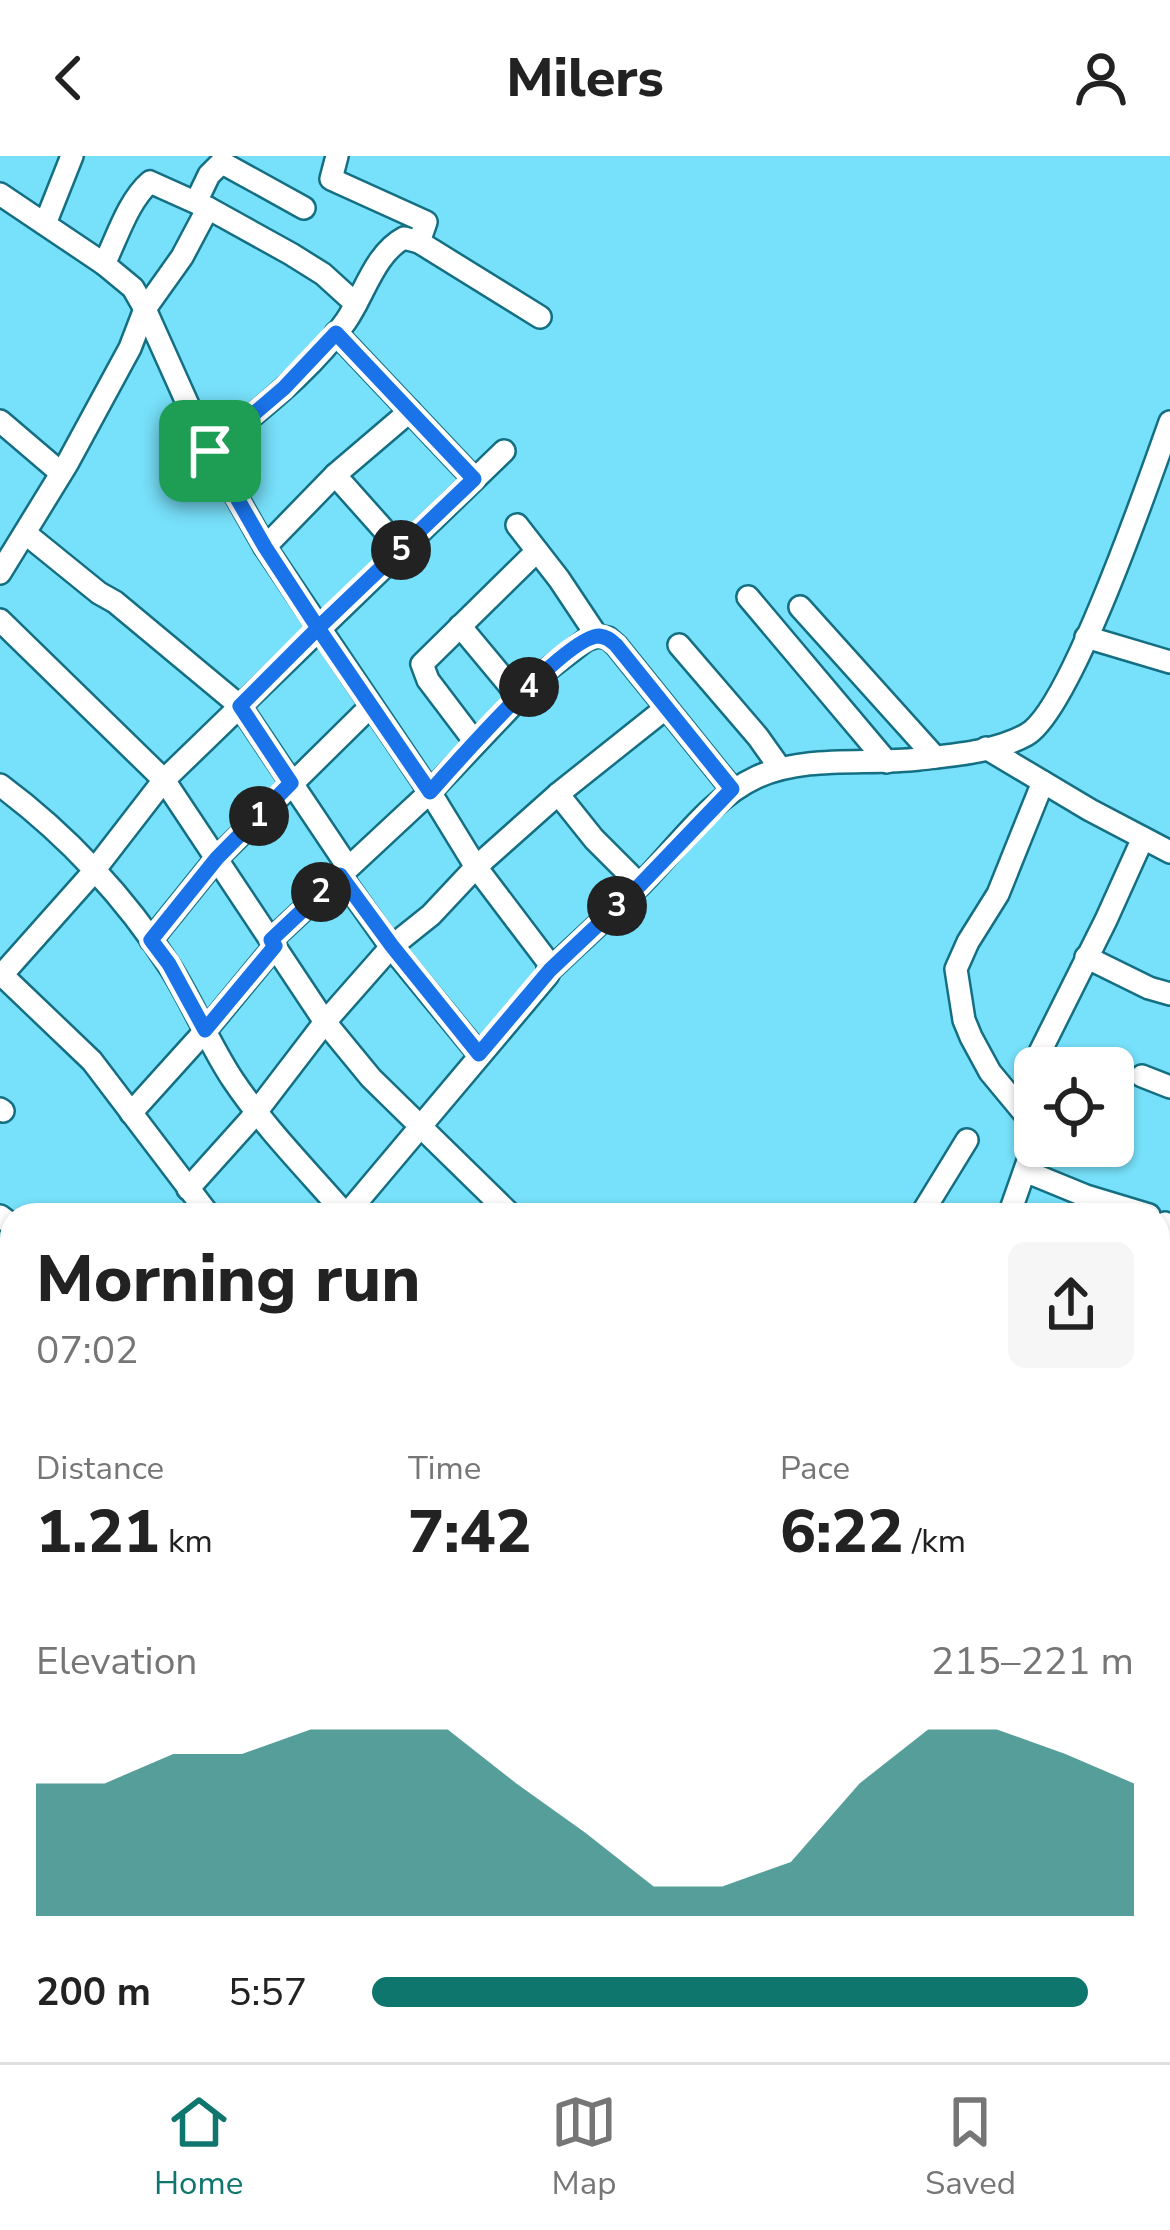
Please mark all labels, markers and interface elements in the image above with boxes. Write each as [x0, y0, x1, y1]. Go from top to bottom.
text: Milers [506, 41, 664, 115]
icon: back [36, 45, 102, 111]
icon: person [1068, 45, 1134, 111]
pin [159, 400, 261, 502]
icon: arrive [177, 418, 243, 484]
pin: 5 [371, 520, 431, 580]
text: 5 [391, 527, 411, 572]
pin: 4 [499, 657, 559, 717]
text: 4 [519, 664, 539, 709]
pin: 1 [229, 786, 289, 846]
text: 1 [249, 793, 269, 838]
pin: 2 [291, 862, 351, 922]
text: 2 [311, 869, 331, 914]
pin: 3 [587, 876, 647, 936]
text: 3 [607, 883, 627, 928]
map controls [1014, 1047, 1134, 1167]
button: locate [1014, 1047, 1134, 1167]
text: Morning run [36, 1234, 420, 1324]
button: share [1008, 1242, 1134, 1368]
text: 07:02 [36, 1324, 139, 1377]
text: Distance [36, 1446, 164, 1491]
text: Time [408, 1446, 481, 1491]
text: Pace [780, 1446, 850, 1491]
text: 1.21 [36, 1491, 160, 1573]
text: 7:42 [408, 1491, 532, 1573]
text: 6:22 [780, 1491, 904, 1573]
text: km [160, 1519, 213, 1564]
text: /km [904, 1519, 966, 1564]
text: Elevation [36, 1635, 197, 1688]
text: 215–221 m [931, 1635, 1134, 1688]
text: 200 m [36, 1966, 151, 2019]
text: 5:57 [228, 1966, 307, 2019]
tab: Home [154, 2089, 243, 2206]
tab: Map [551, 2089, 617, 2206]
tab: Saved [925, 2089, 1016, 2206]

